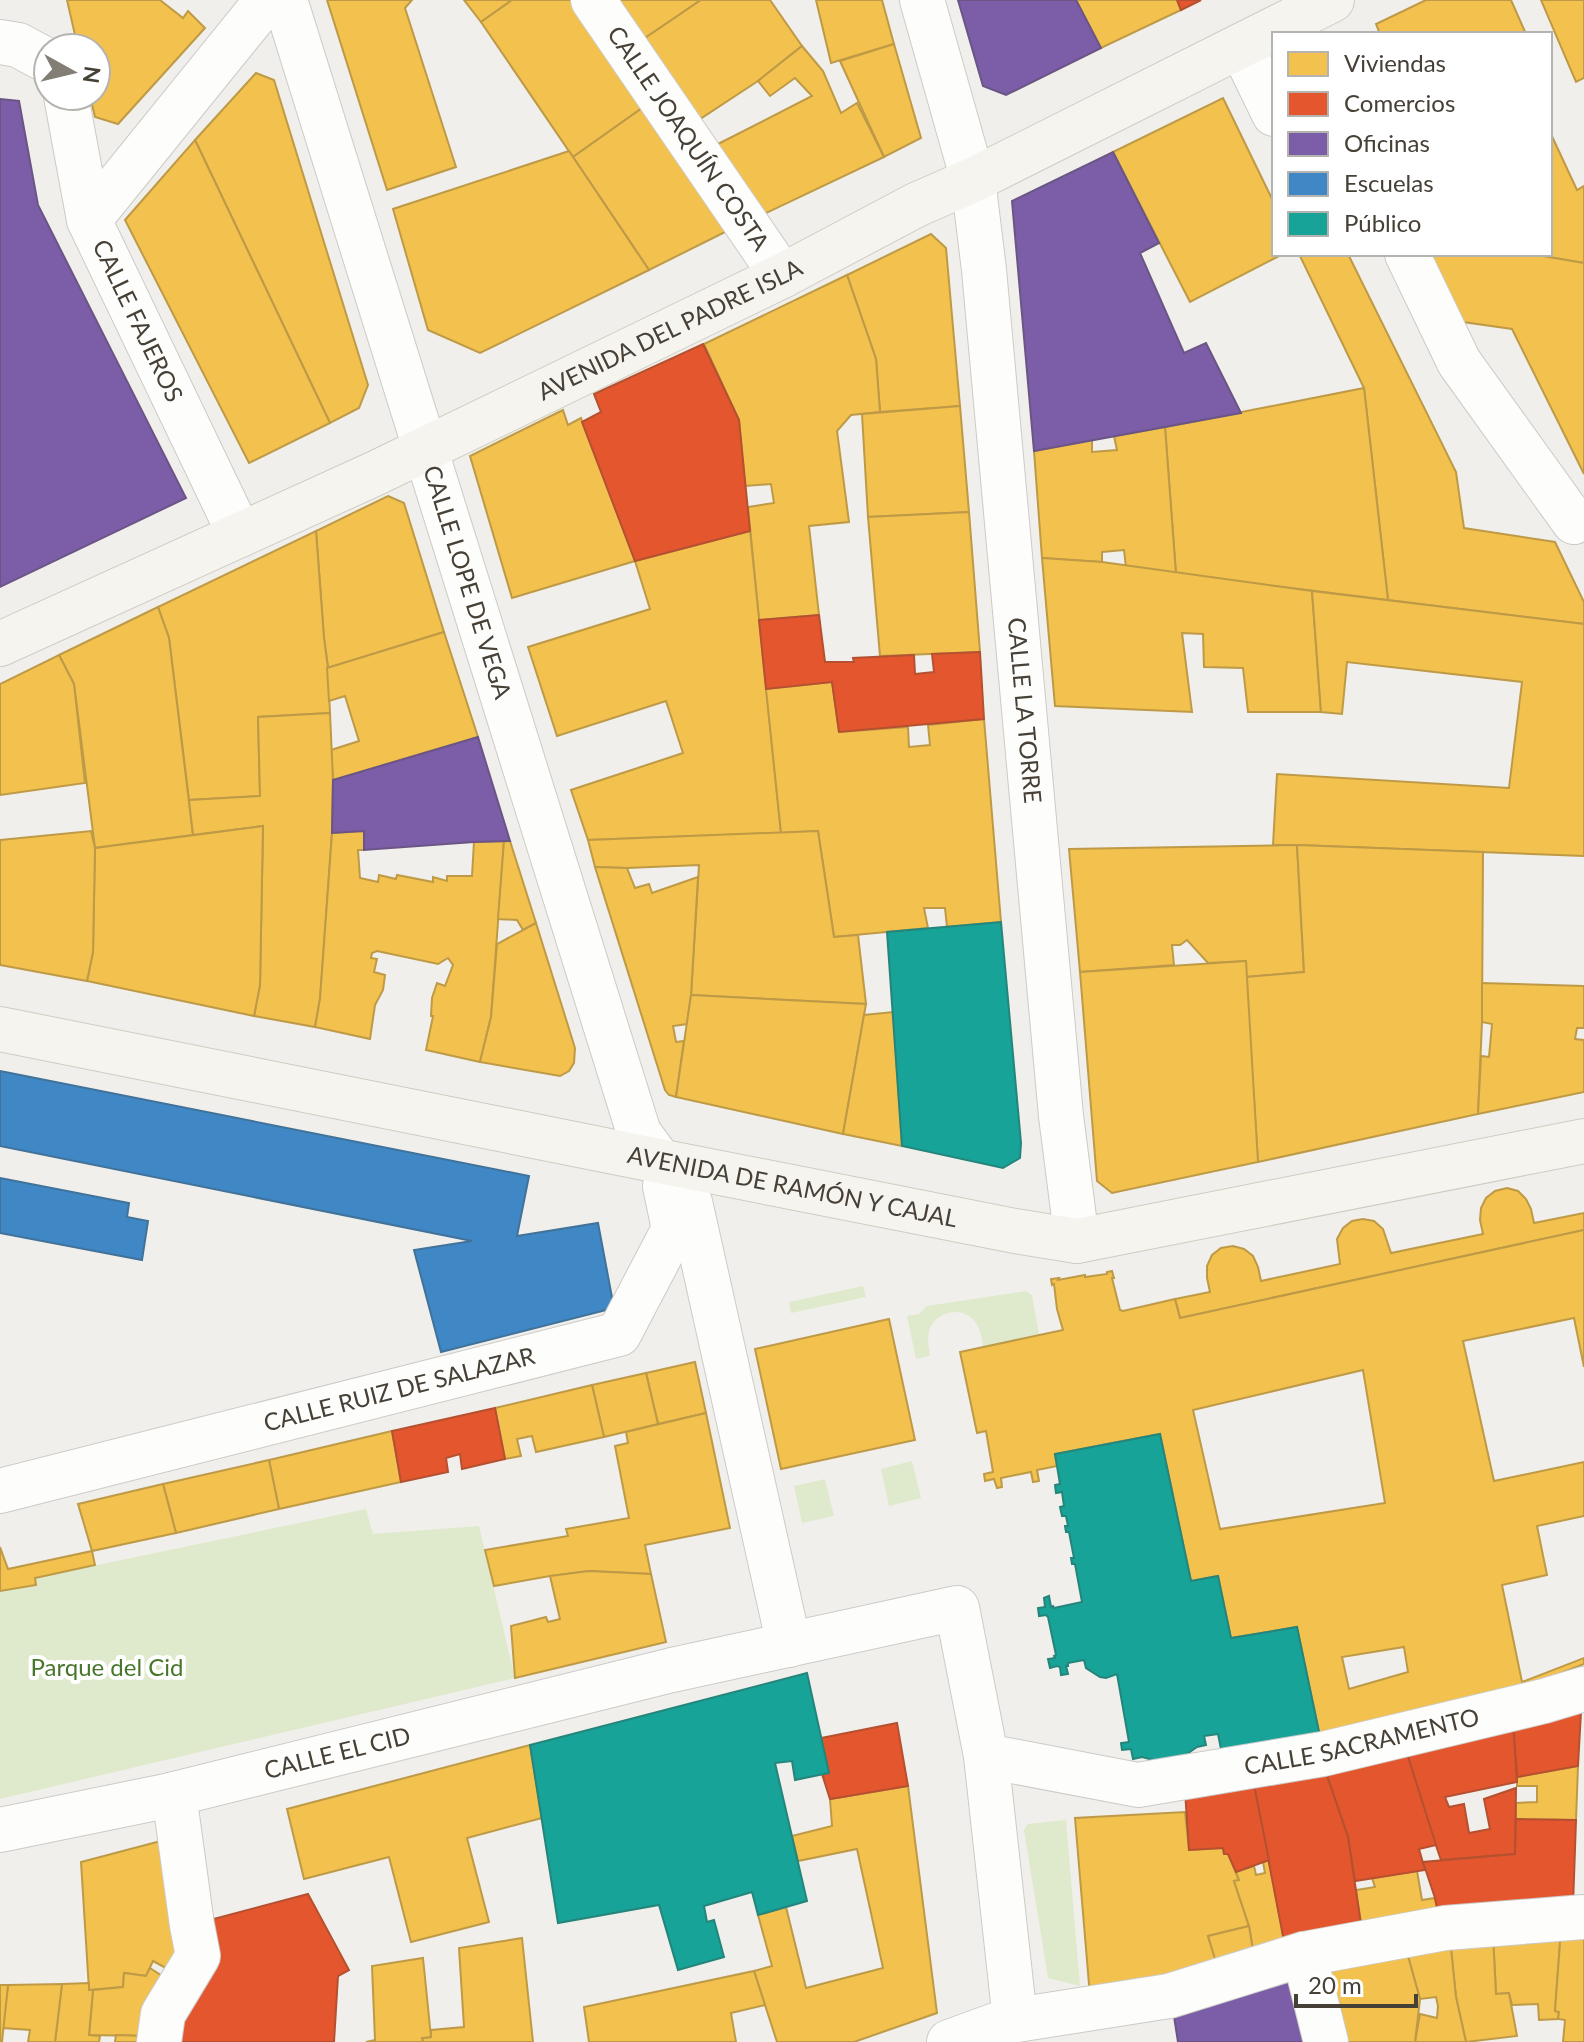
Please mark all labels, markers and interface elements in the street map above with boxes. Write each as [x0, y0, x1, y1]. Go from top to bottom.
street label: CALLE JOAQUÍN COSTA [602, 20, 777, 256]
north arrow [32, 32, 112, 112]
legend [1272, 32, 1552, 256]
text: Viviendas [1344, 48, 1446, 77]
text: N [78, 65, 107, 85]
text: Comercios [1344, 88, 1455, 117]
text: Oficinas [1344, 128, 1430, 157]
text: Escuelas [1344, 168, 1434, 197]
text: Público [1344, 208, 1421, 237]
street label: CALLE FAJEROS [87, 234, 190, 406]
street label: AVENIDA DEL PADRE ISLA [532, 252, 807, 405]
street label: CALLE LOPE DE VEGA [418, 461, 519, 703]
street label: CALLE LA TORRE [1003, 616, 1048, 805]
street label: AVENIDA DE RAMÓN Y CAJAL [625, 1139, 960, 1232]
street label: CALLE RUIZ DE SALAZAR [260, 1340, 538, 1437]
park label: Parque del Cid [30, 1652, 184, 1681]
street label: CALLE SACRAMENTO [1242, 1701, 1482, 1780]
street label: CALLE EL CID [261, 1720, 413, 1784]
scale bar [1296, 1958, 1416, 2008]
text: 20 m [1308, 1970, 1362, 1999]

